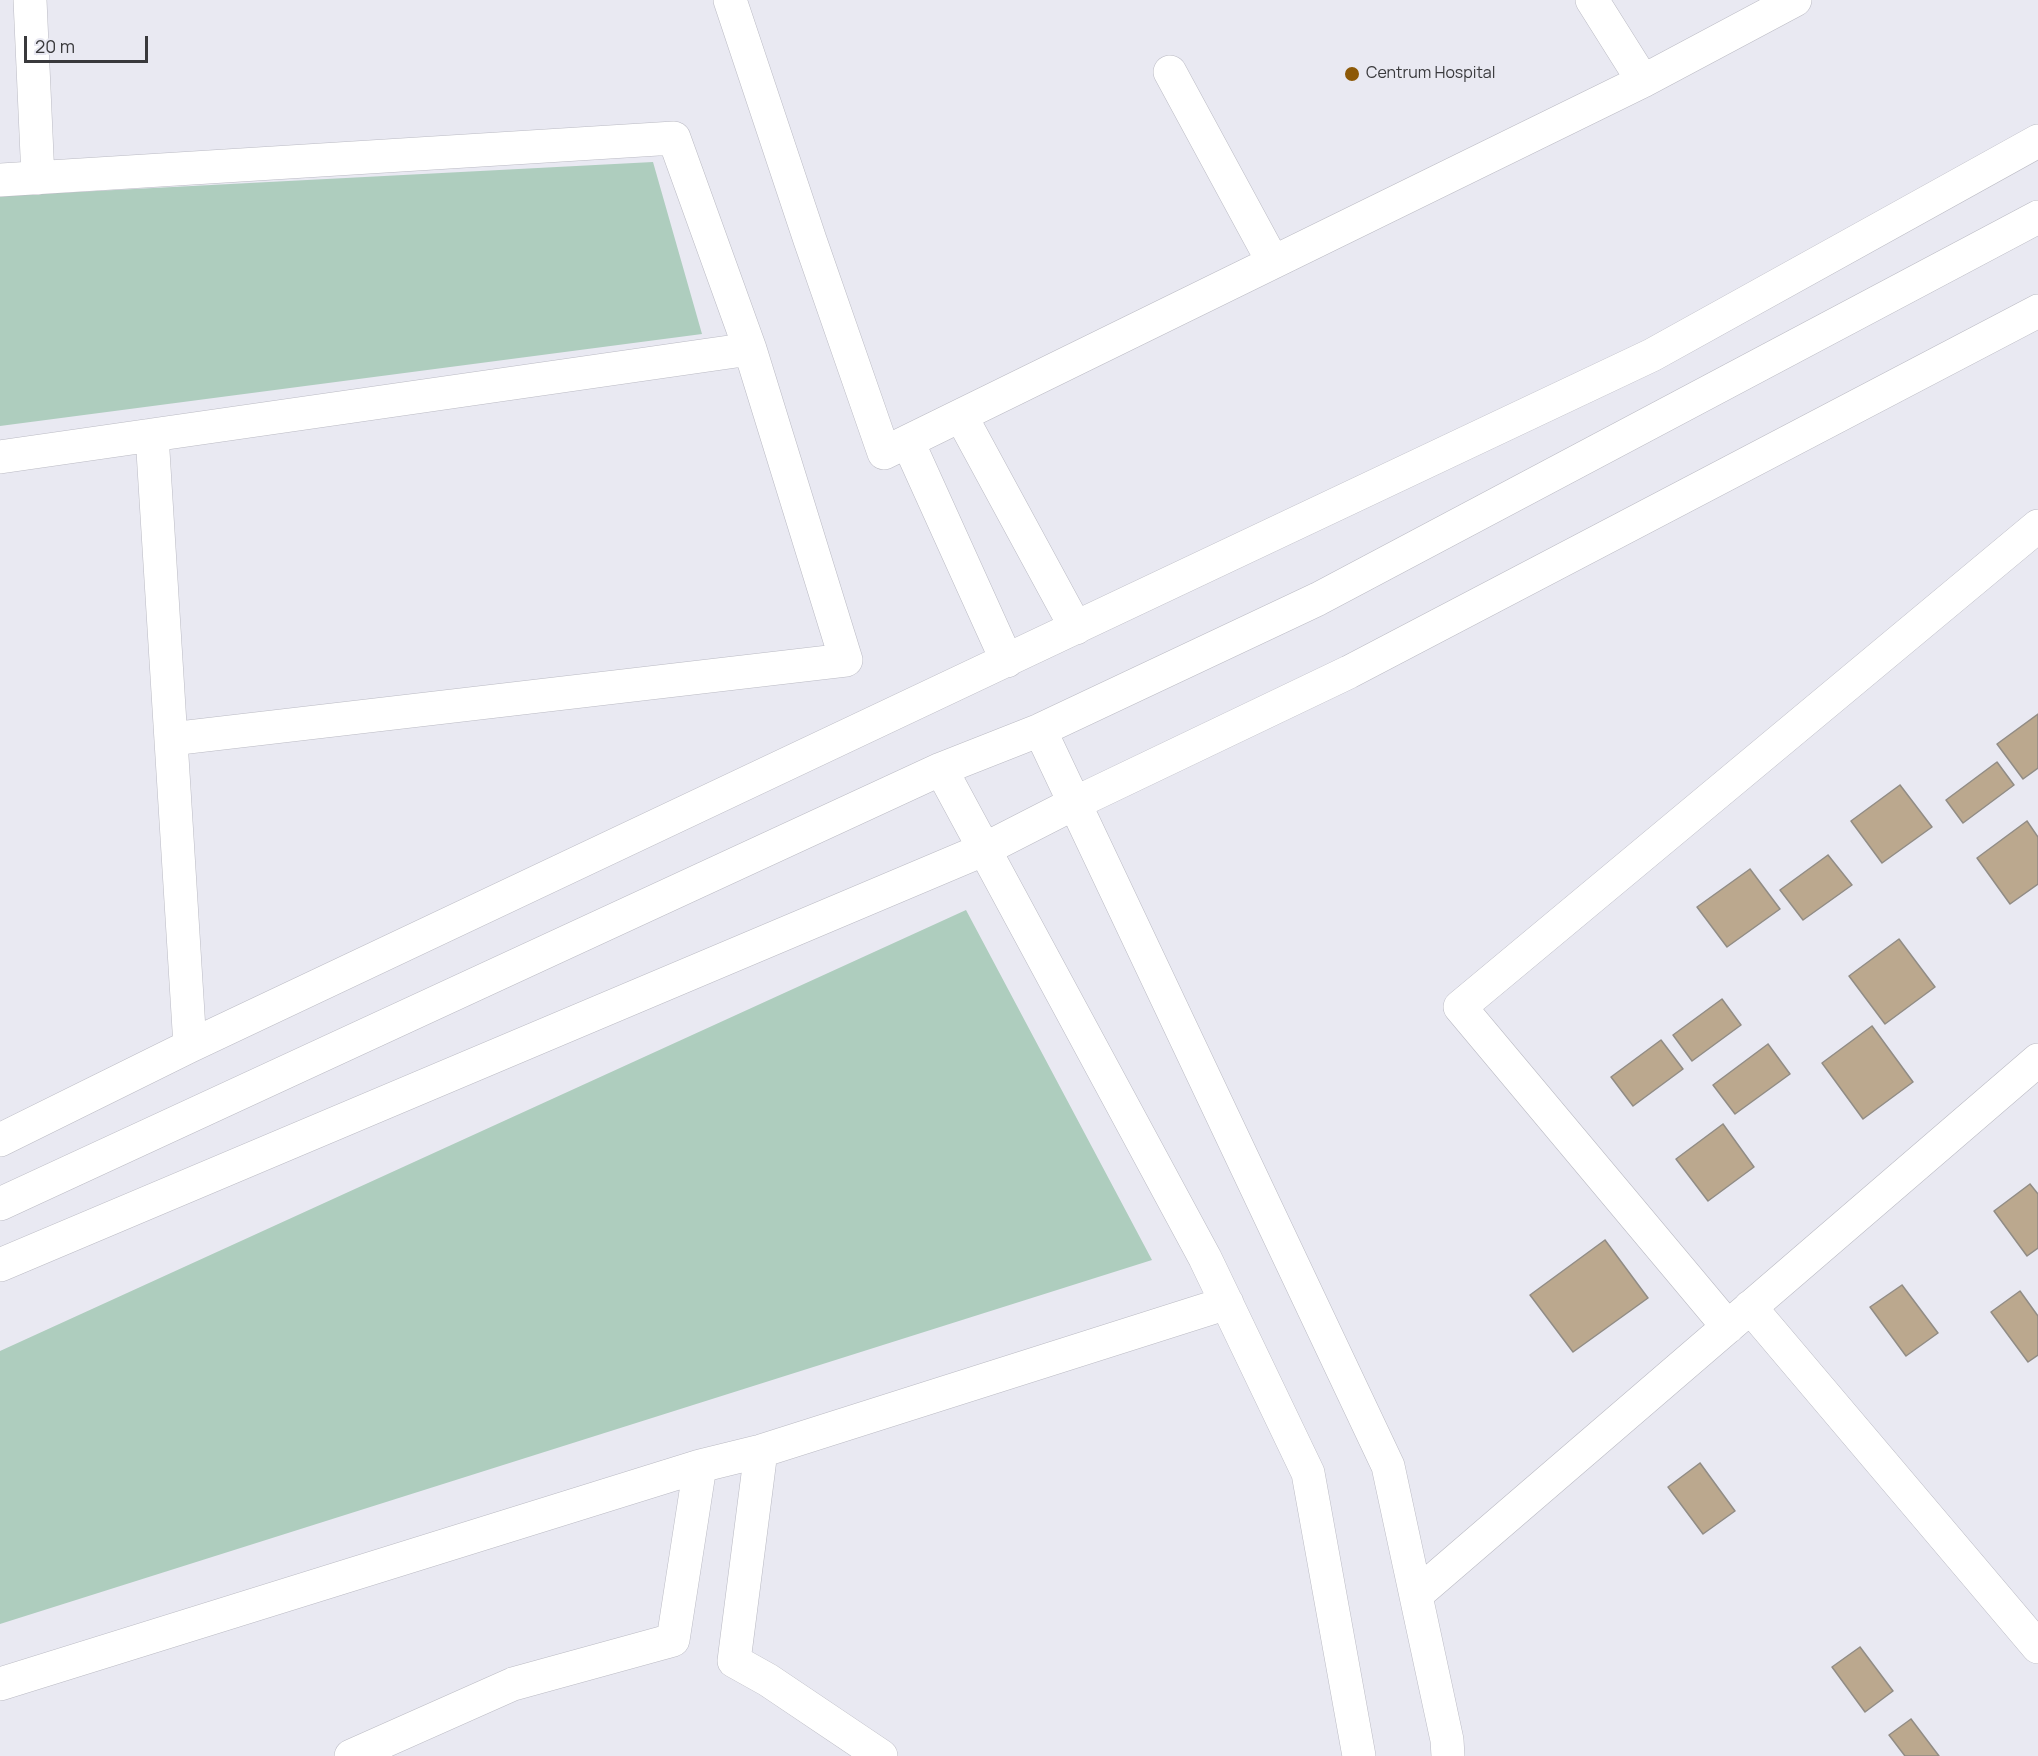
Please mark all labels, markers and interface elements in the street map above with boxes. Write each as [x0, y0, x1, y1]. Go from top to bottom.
scale bar [27, 24, 152, 62]
text: 20 m [35, 34, 75, 58]
place label: Centrum Hospital [1366, 64, 1495, 84]
marker: Centrum Hospital [1343, 65, 1361, 83]

